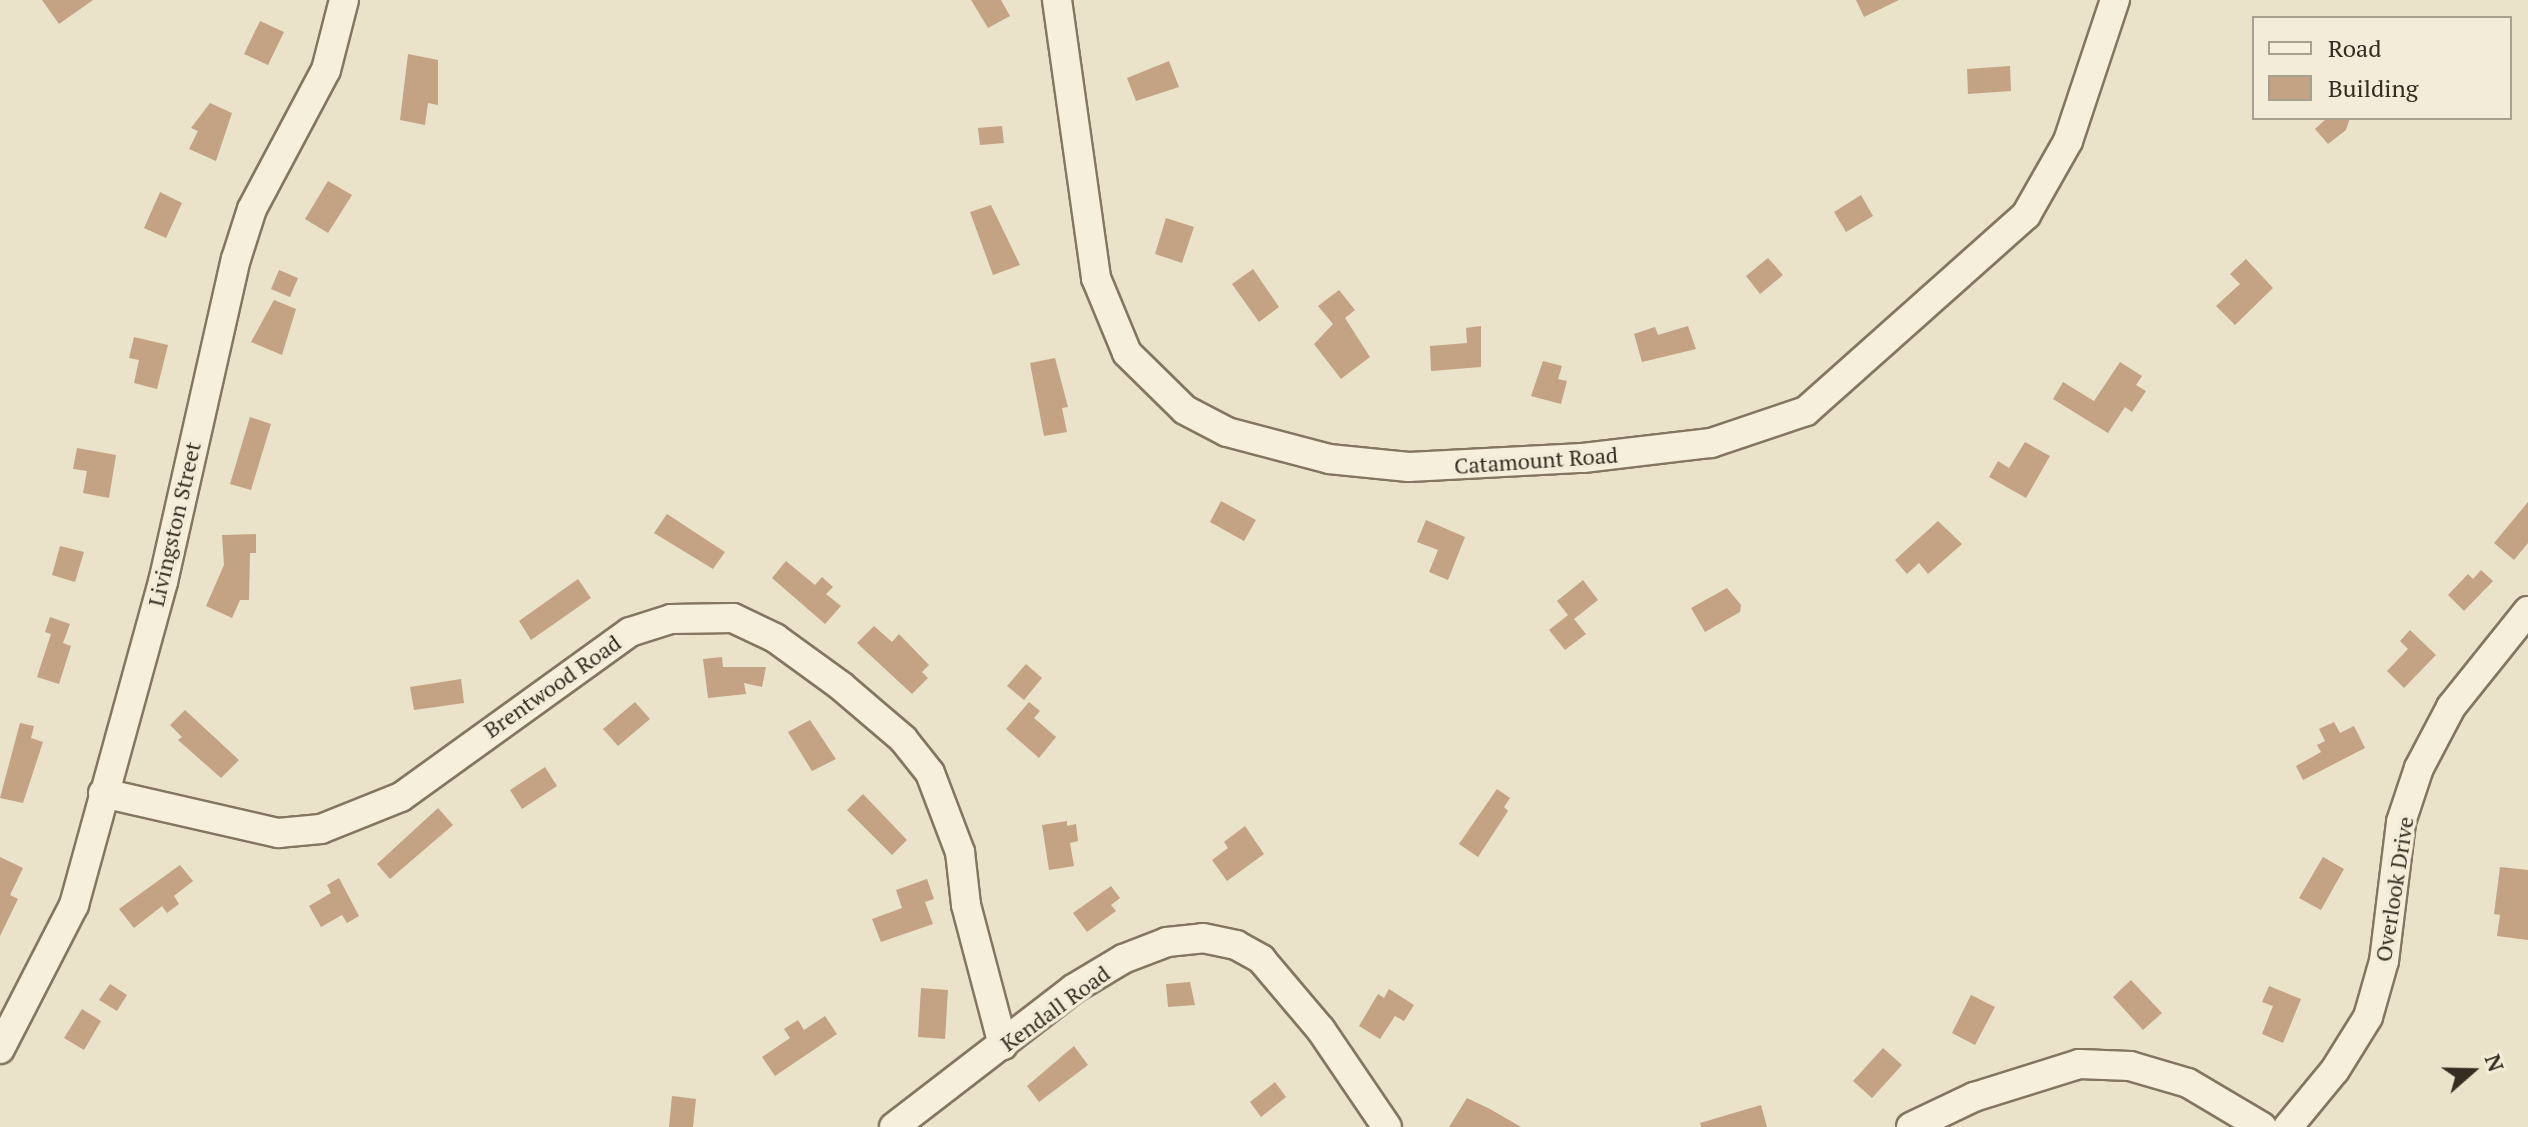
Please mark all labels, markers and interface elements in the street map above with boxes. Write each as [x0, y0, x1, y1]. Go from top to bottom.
legend [2252, 16, 2512, 120]
text: Road [2328, 32, 2382, 64]
text: Building [2328, 72, 2418, 104]
street label: Livingston Street [142, 439, 206, 609]
street label: Catamount Road [1453, 441, 1619, 479]
street label: Brentwood Road [478, 629, 626, 743]
street label: Overlook Drive [2369, 815, 2419, 963]
street label: Kendall Road [995, 960, 1115, 1056]
north arrow [2432, 1031, 2512, 1111]
text: N [2479, 1050, 2512, 1075]

